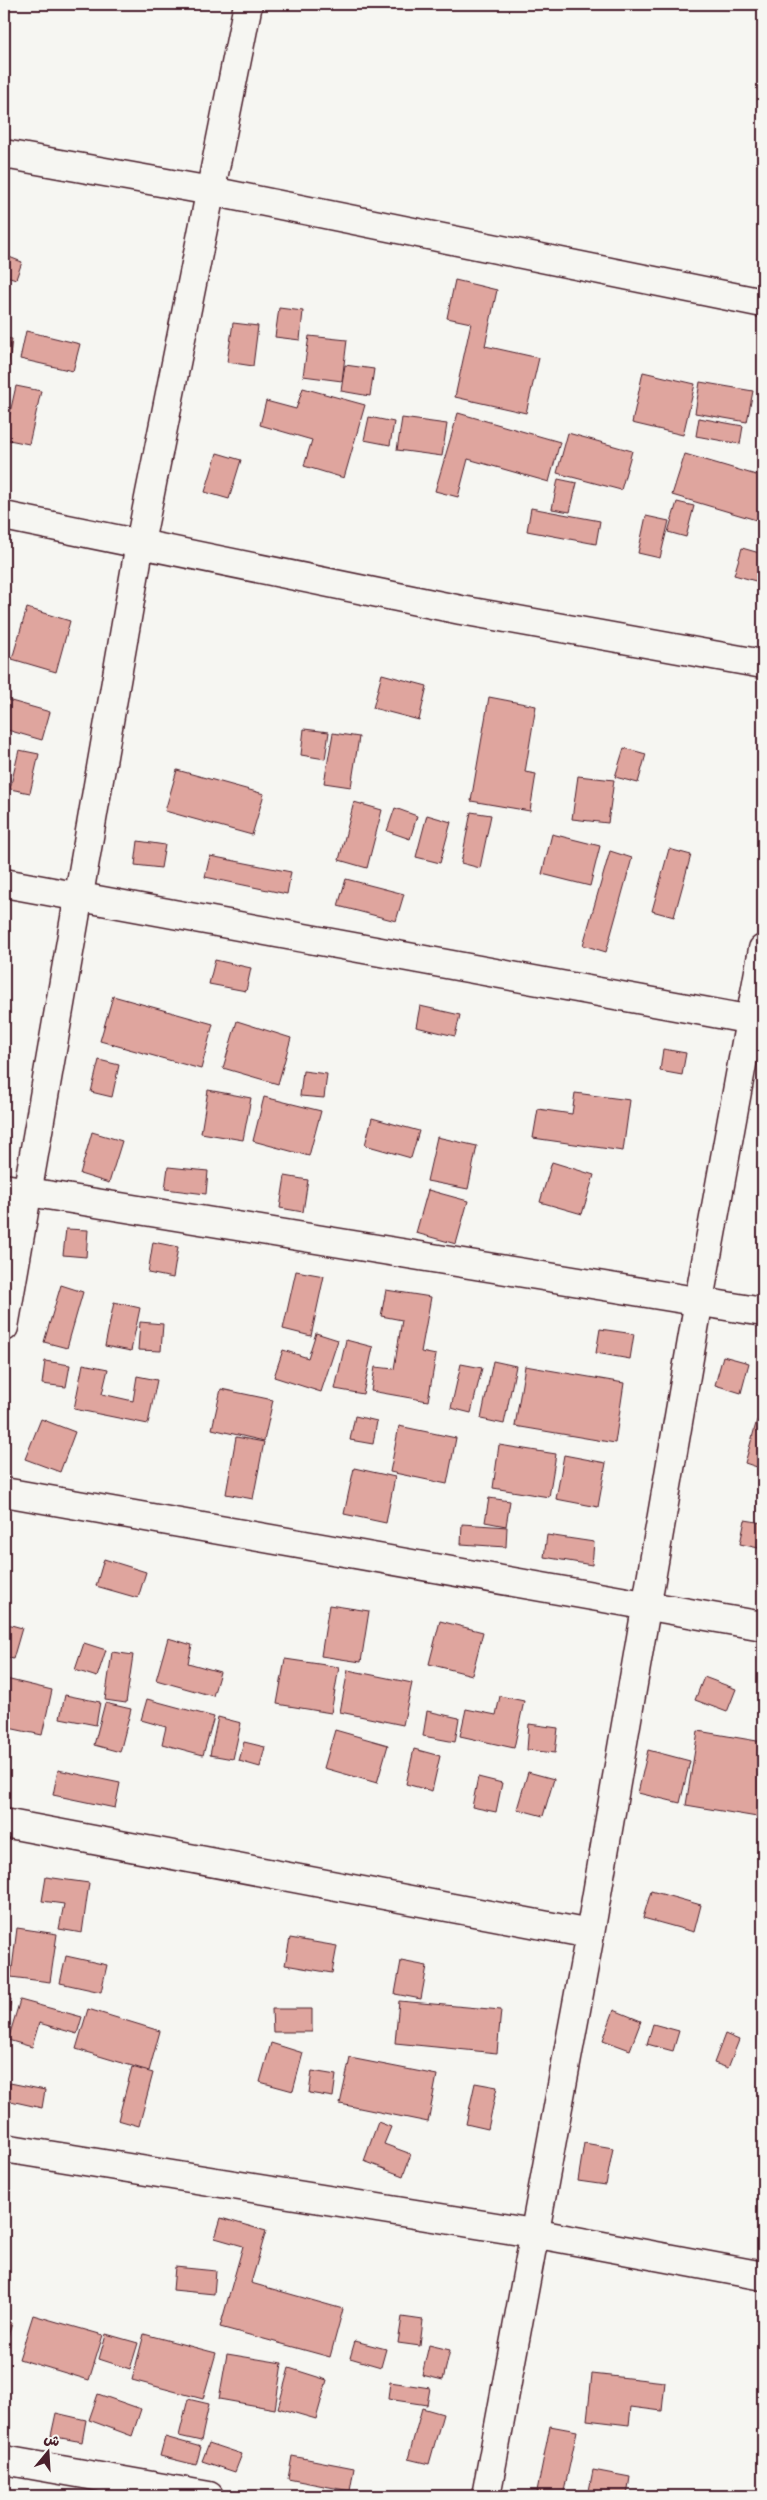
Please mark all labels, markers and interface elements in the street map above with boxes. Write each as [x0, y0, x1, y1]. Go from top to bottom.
north arrow [22, 2428, 72, 2478]
text: ش [41, 2429, 62, 2453]

